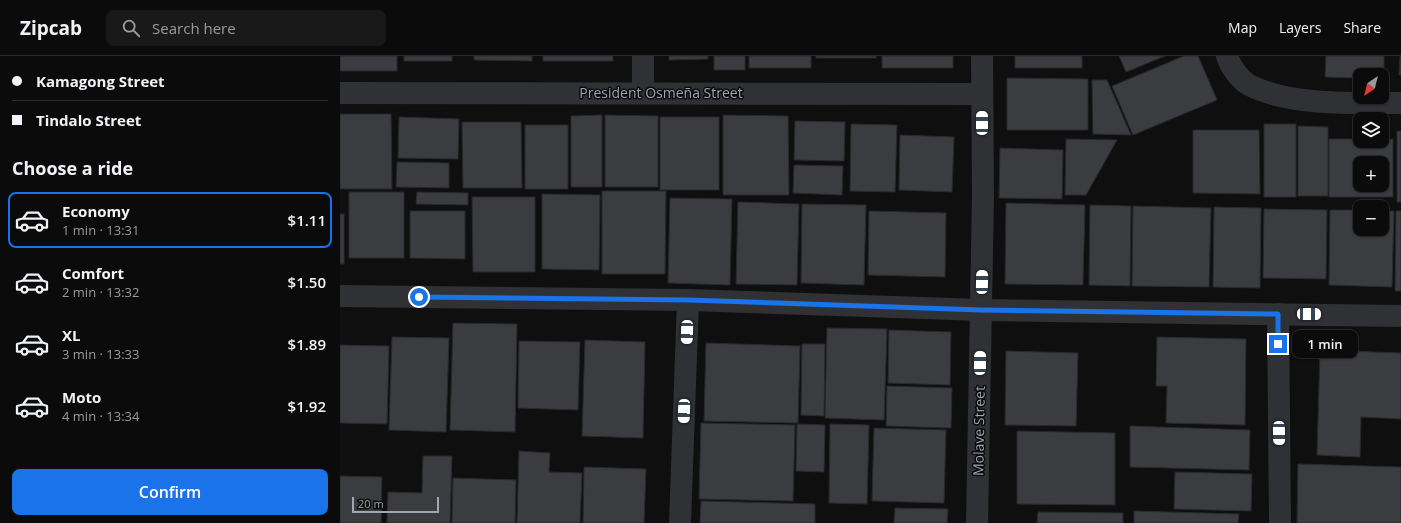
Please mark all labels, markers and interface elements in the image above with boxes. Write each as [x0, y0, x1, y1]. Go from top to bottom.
search box [106, 10, 386, 46]
text: Zipcab [20, 15, 82, 41]
icon: search [120, 17, 142, 39]
text: Search here [152, 18, 236, 38]
text: Map [1228, 18, 1257, 37]
text: Layers [1279, 18, 1321, 37]
text: Share [1343, 18, 1381, 37]
north arrow [1353, 68, 1389, 104]
map controls [1353, 68, 1389, 236]
text: Kamagong Street [36, 71, 165, 91]
street label: President Osmeña Street [579, 83, 743, 102]
text: Tindalo Street [36, 110, 141, 130]
car [976, 111, 988, 135]
button: layers [1353, 112, 1389, 148]
text: Choose a ride [12, 156, 133, 180]
button: + [1353, 156, 1389, 192]
button: − [1353, 200, 1389, 236]
text: Economy [62, 201, 130, 221]
icon: car [14, 202, 50, 238]
text: $1.11 [288, 210, 326, 230]
text: 1 min · 13:31 [62, 221, 139, 239]
text: Comfort [62, 263, 124, 283]
icon: car [14, 264, 50, 300]
car [976, 270, 988, 294]
text: $1.50 [288, 272, 326, 292]
text: 2 min · 13:32 [62, 283, 139, 301]
route start [410, 288, 428, 306]
car [1297, 308, 1321, 320]
car [681, 320, 693, 344]
text: XL [62, 325, 80, 345]
icon: car [14, 326, 50, 362]
callout: 1 min [1292, 330, 1358, 358]
text: $1.89 [288, 334, 326, 354]
route end [1269, 335, 1287, 353]
text: 1 min [1307, 335, 1343, 353]
text: 3 min · 13:33 [62, 345, 139, 363]
car [974, 351, 986, 375]
street label: Molave Street [968, 386, 989, 476]
text: Moto [62, 387, 101, 407]
icon: car [14, 388, 50, 424]
text: $1.92 [288, 396, 326, 416]
car [678, 399, 690, 423]
text: 4 min · 13:34 [62, 407, 139, 425]
car [1273, 421, 1285, 445]
button: Confirm [12, 469, 328, 515]
scale bar [352, 495, 439, 514]
text: 20 m [358, 496, 384, 511]

